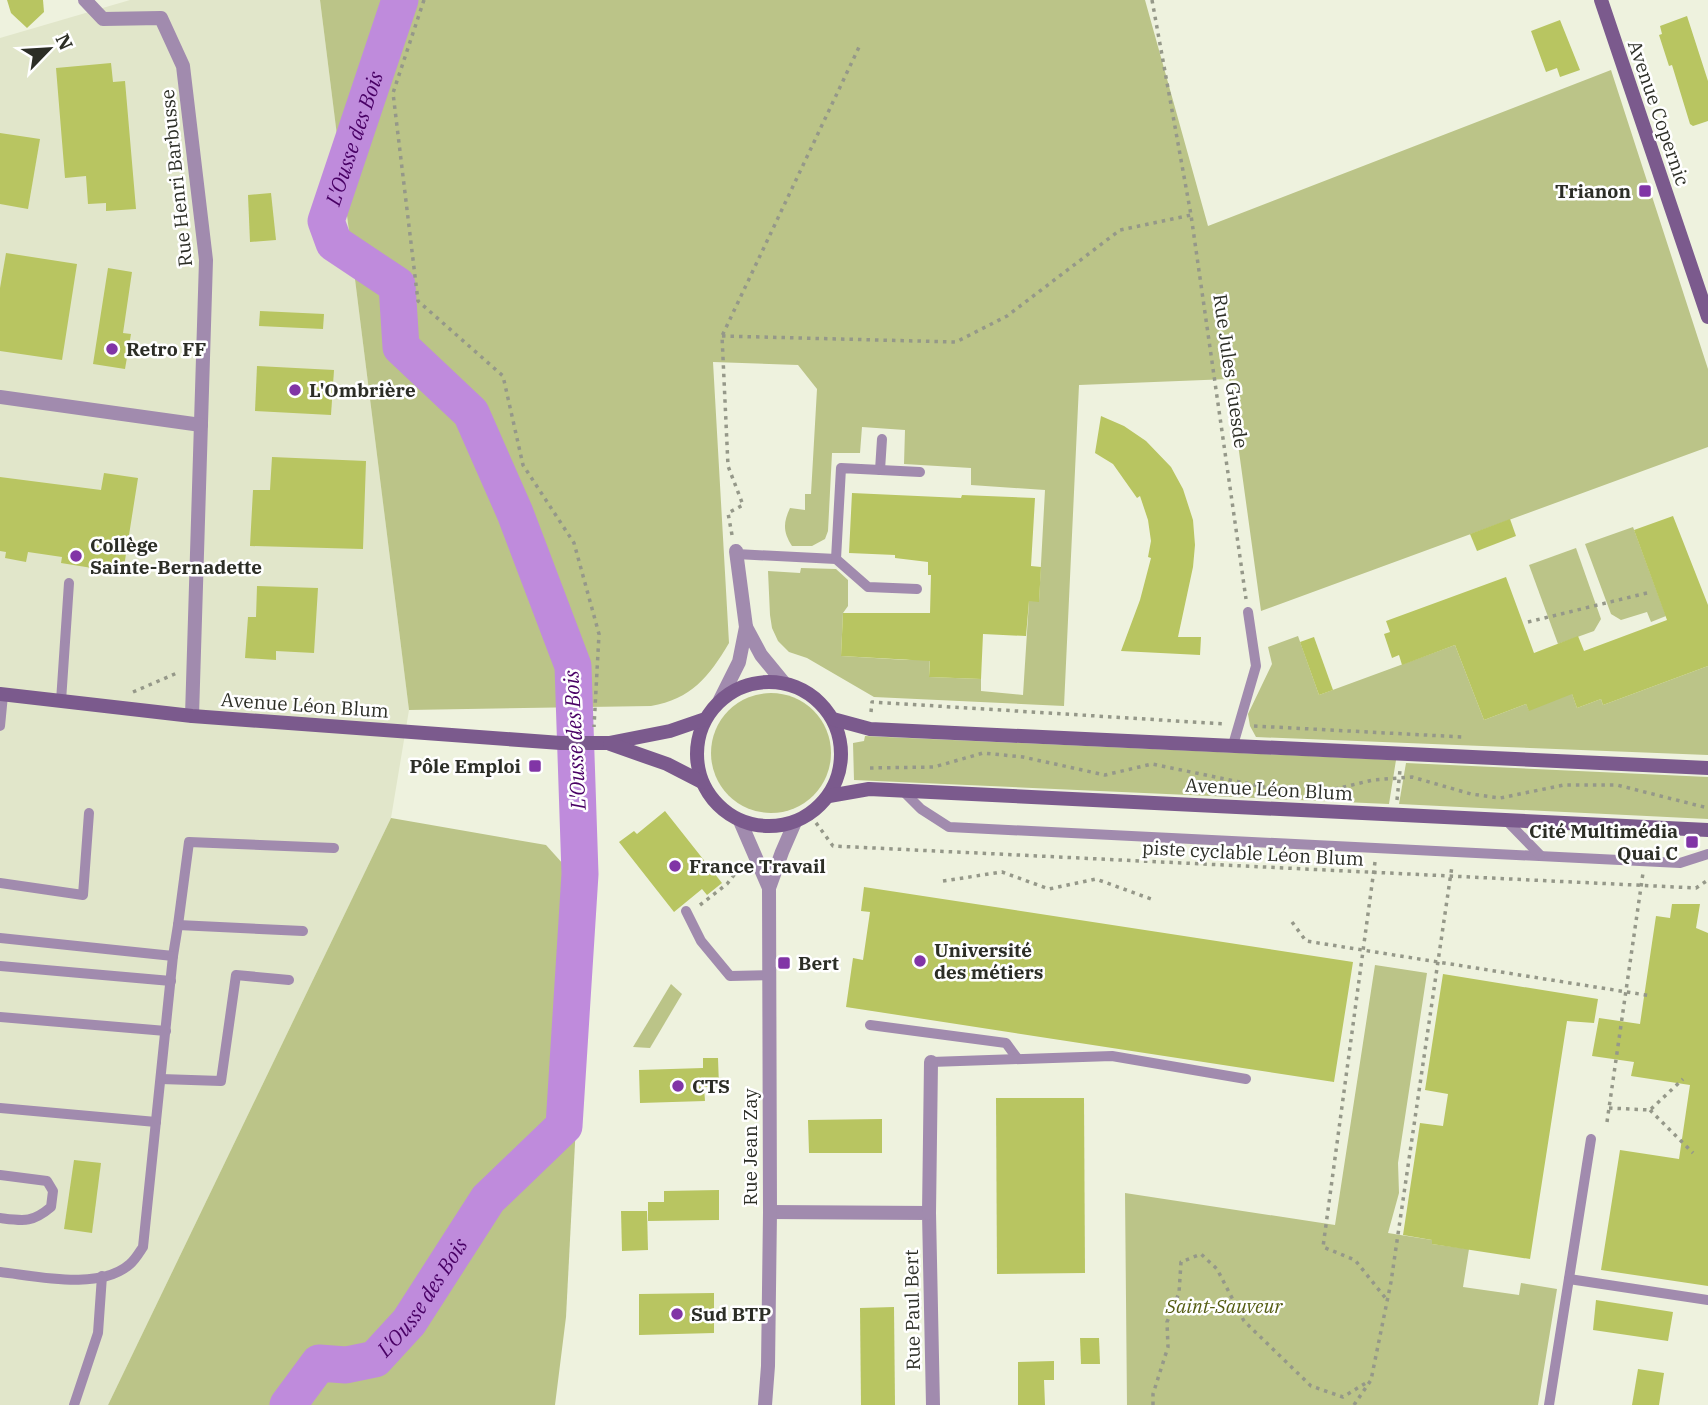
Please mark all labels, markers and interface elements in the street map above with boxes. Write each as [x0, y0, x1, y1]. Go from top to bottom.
north arrow [14, 14, 84, 84]
text: N [50, 30, 78, 54]
street label: Avenue Copernic [1623, 37, 1695, 189]
water label: L'Ousse des Bois [318, 67, 389, 210]
street label: Rue Henri Barbusse [155, 88, 197, 268]
place label: Trianon [1555, 179, 1631, 203]
marker: Trianon [1637, 183, 1653, 199]
street label: Rue Jules Guesde [1208, 292, 1254, 450]
place label: Retro FF [126, 337, 206, 361]
marker: Retro FF [104, 341, 120, 357]
place label: L'Ombrière [309, 378, 416, 402]
marker: L'Ombrière [287, 382, 303, 398]
place label: Collège Sainte-Bernadette [90, 533, 262, 579]
marker: Collège Sainte-Bernadette [68, 548, 84, 564]
water label: L'Ousse des Bois [556, 669, 592, 811]
street label: Avenue Léon Blum [220, 687, 390, 723]
place label: Pôle Emploi [410, 754, 521, 778]
marker: Pôle Emploi [527, 758, 543, 774]
street label: Avenue Léon Blum [1184, 773, 1354, 805]
place label: Cité Multimédia Quai C [1529, 819, 1678, 865]
marker: Cité Multimédia Quai C [1684, 834, 1700, 850]
street label: piste cyclable Léon Blum [1141, 835, 1365, 871]
place label: France Travail [689, 854, 826, 878]
marker: France Travail [667, 858, 683, 874]
place label: Université des métiers [934, 938, 1043, 984]
place label: Bert [798, 951, 839, 975]
marker: Université des métiers [912, 953, 928, 969]
marker: Bert [776, 955, 792, 971]
place label: CTS [692, 1074, 730, 1098]
marker: CTS [670, 1078, 686, 1094]
street label: Rue Jean Zay [738, 1088, 762, 1206]
water label: L'Ousse des Bois [370, 1232, 474, 1363]
street label: Rue Paul Bert [899, 1249, 925, 1371]
park label: Saint-Sauveur [1165, 1294, 1283, 1318]
place label: Sud BTP [691, 1302, 771, 1326]
marker: Sud BTP [669, 1306, 685, 1322]

